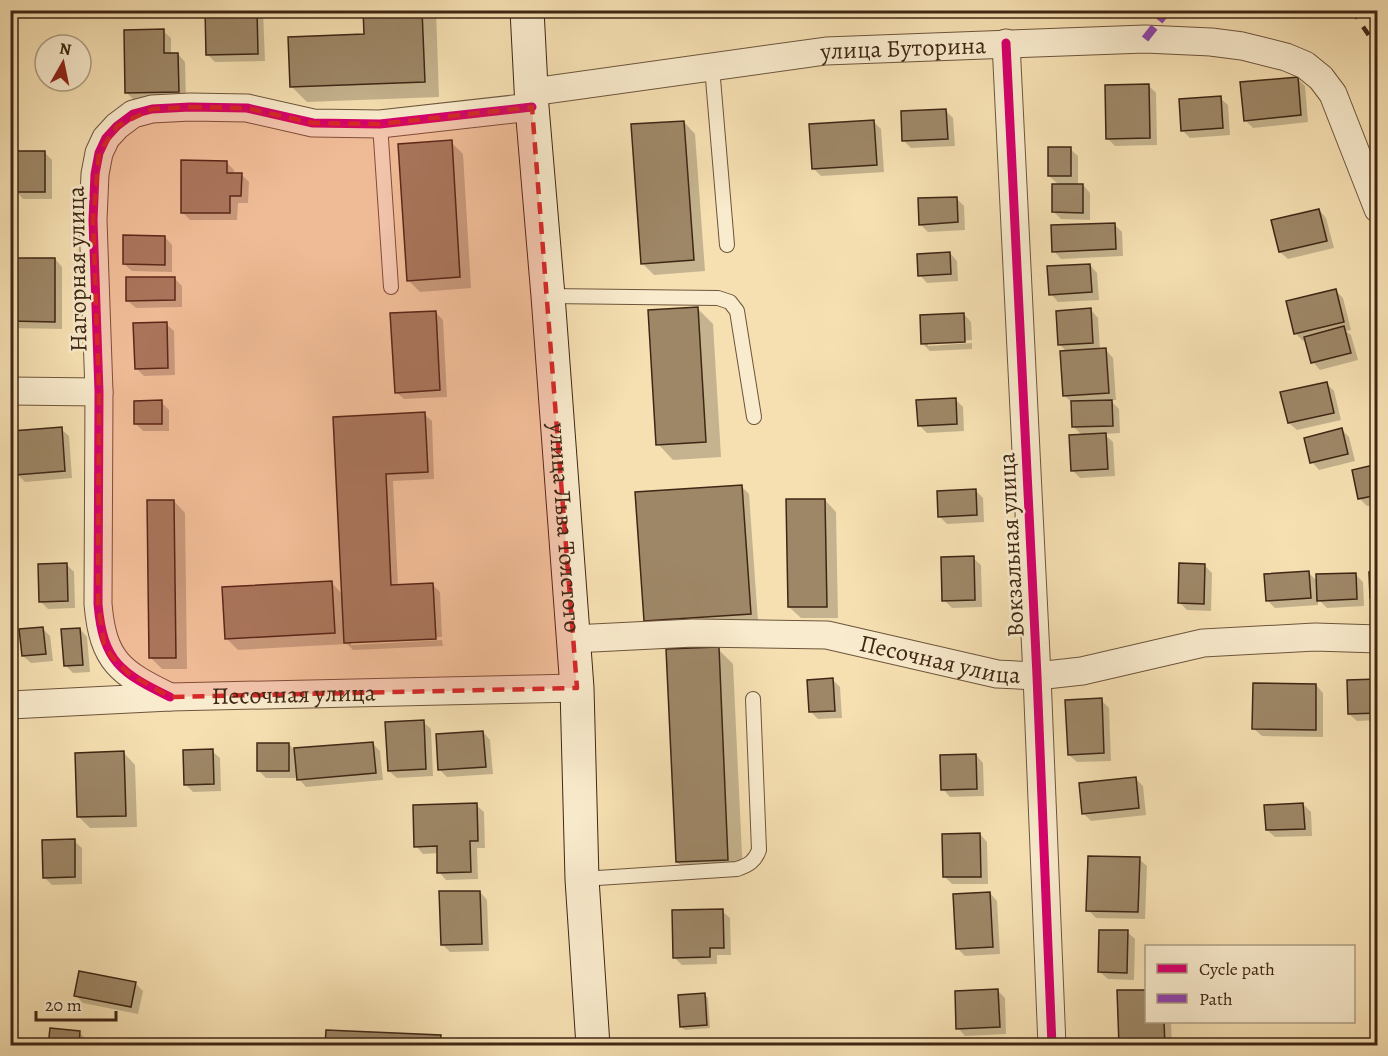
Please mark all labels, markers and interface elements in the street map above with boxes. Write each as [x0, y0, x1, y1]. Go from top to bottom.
street label: улица Буторина [817, 29, 987, 68]
north arrow [33, 33, 93, 93]
text: N [58, 37, 73, 61]
street label: Нагорная улица [60, 186, 94, 352]
street label: улица Льва Толстого [541, 420, 589, 634]
street label: Вокзальная улица [990, 452, 1032, 638]
street label: Песочная улица [856, 627, 1021, 691]
street label: Песочная улица [211, 676, 376, 712]
legend [1145, 945, 1355, 1023]
text: Cycle path [1199, 957, 1275, 981]
scale bar [36, 984, 116, 1022]
text: Path [1199, 987, 1233, 1011]
text: 20 m [45, 993, 82, 1017]

